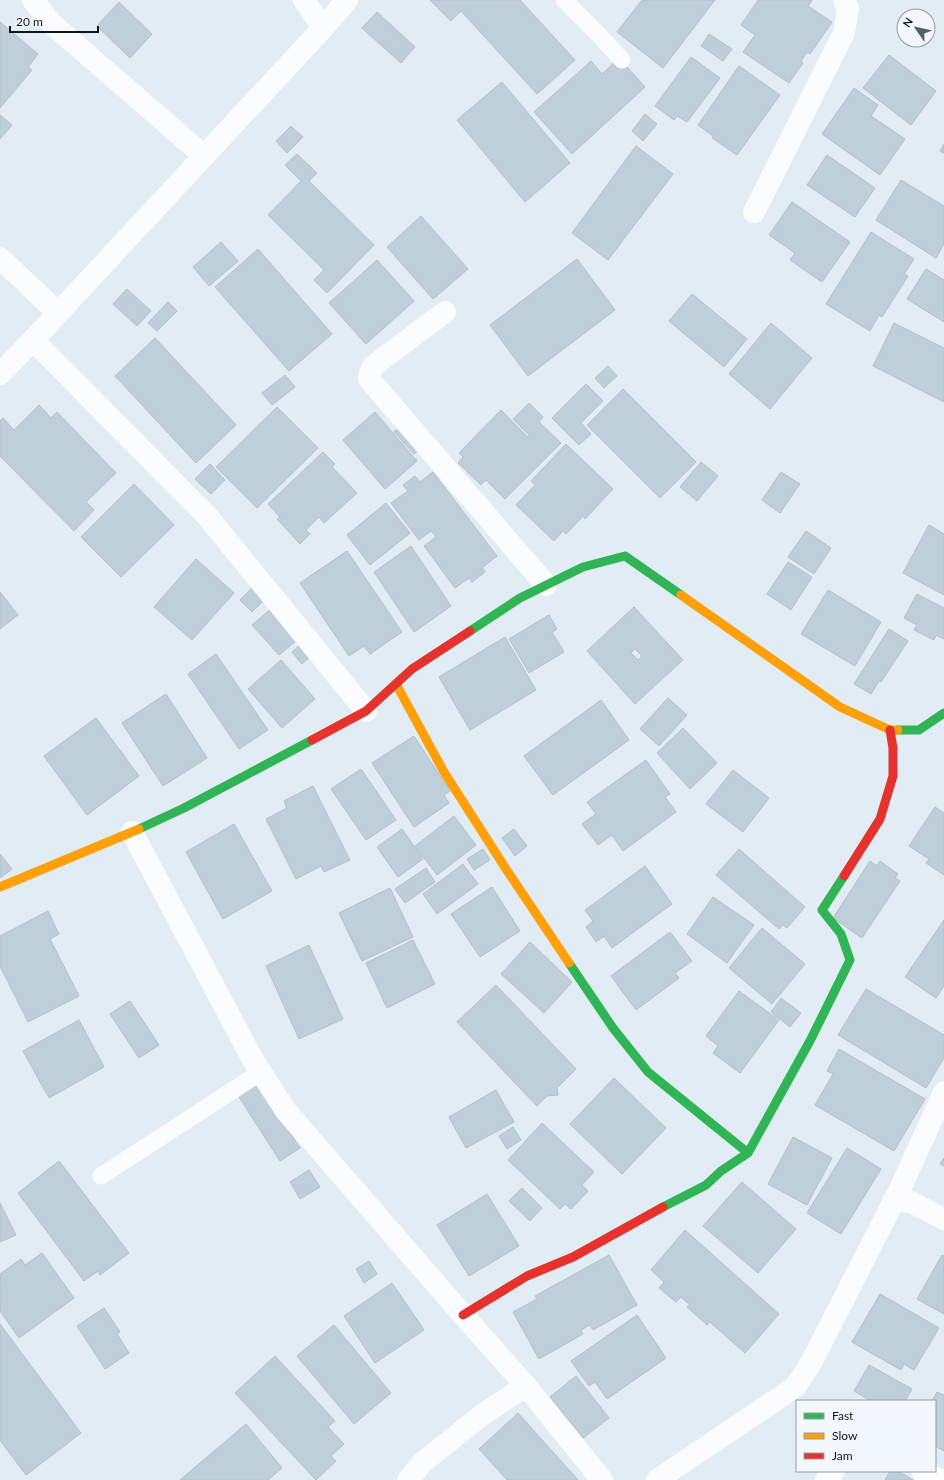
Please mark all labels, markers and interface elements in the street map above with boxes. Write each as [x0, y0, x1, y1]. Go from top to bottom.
scale bar [10, 8, 98, 34]
north arrow [896, 8, 936, 48]
text: 20 m [16, 14, 43, 29]
text: N [900, 15, 915, 29]
legend [796, 1400, 936, 1472]
text: Fast [832, 1408, 854, 1423]
text: Slow [832, 1428, 858, 1443]
text: Jam [832, 1448, 853, 1463]

